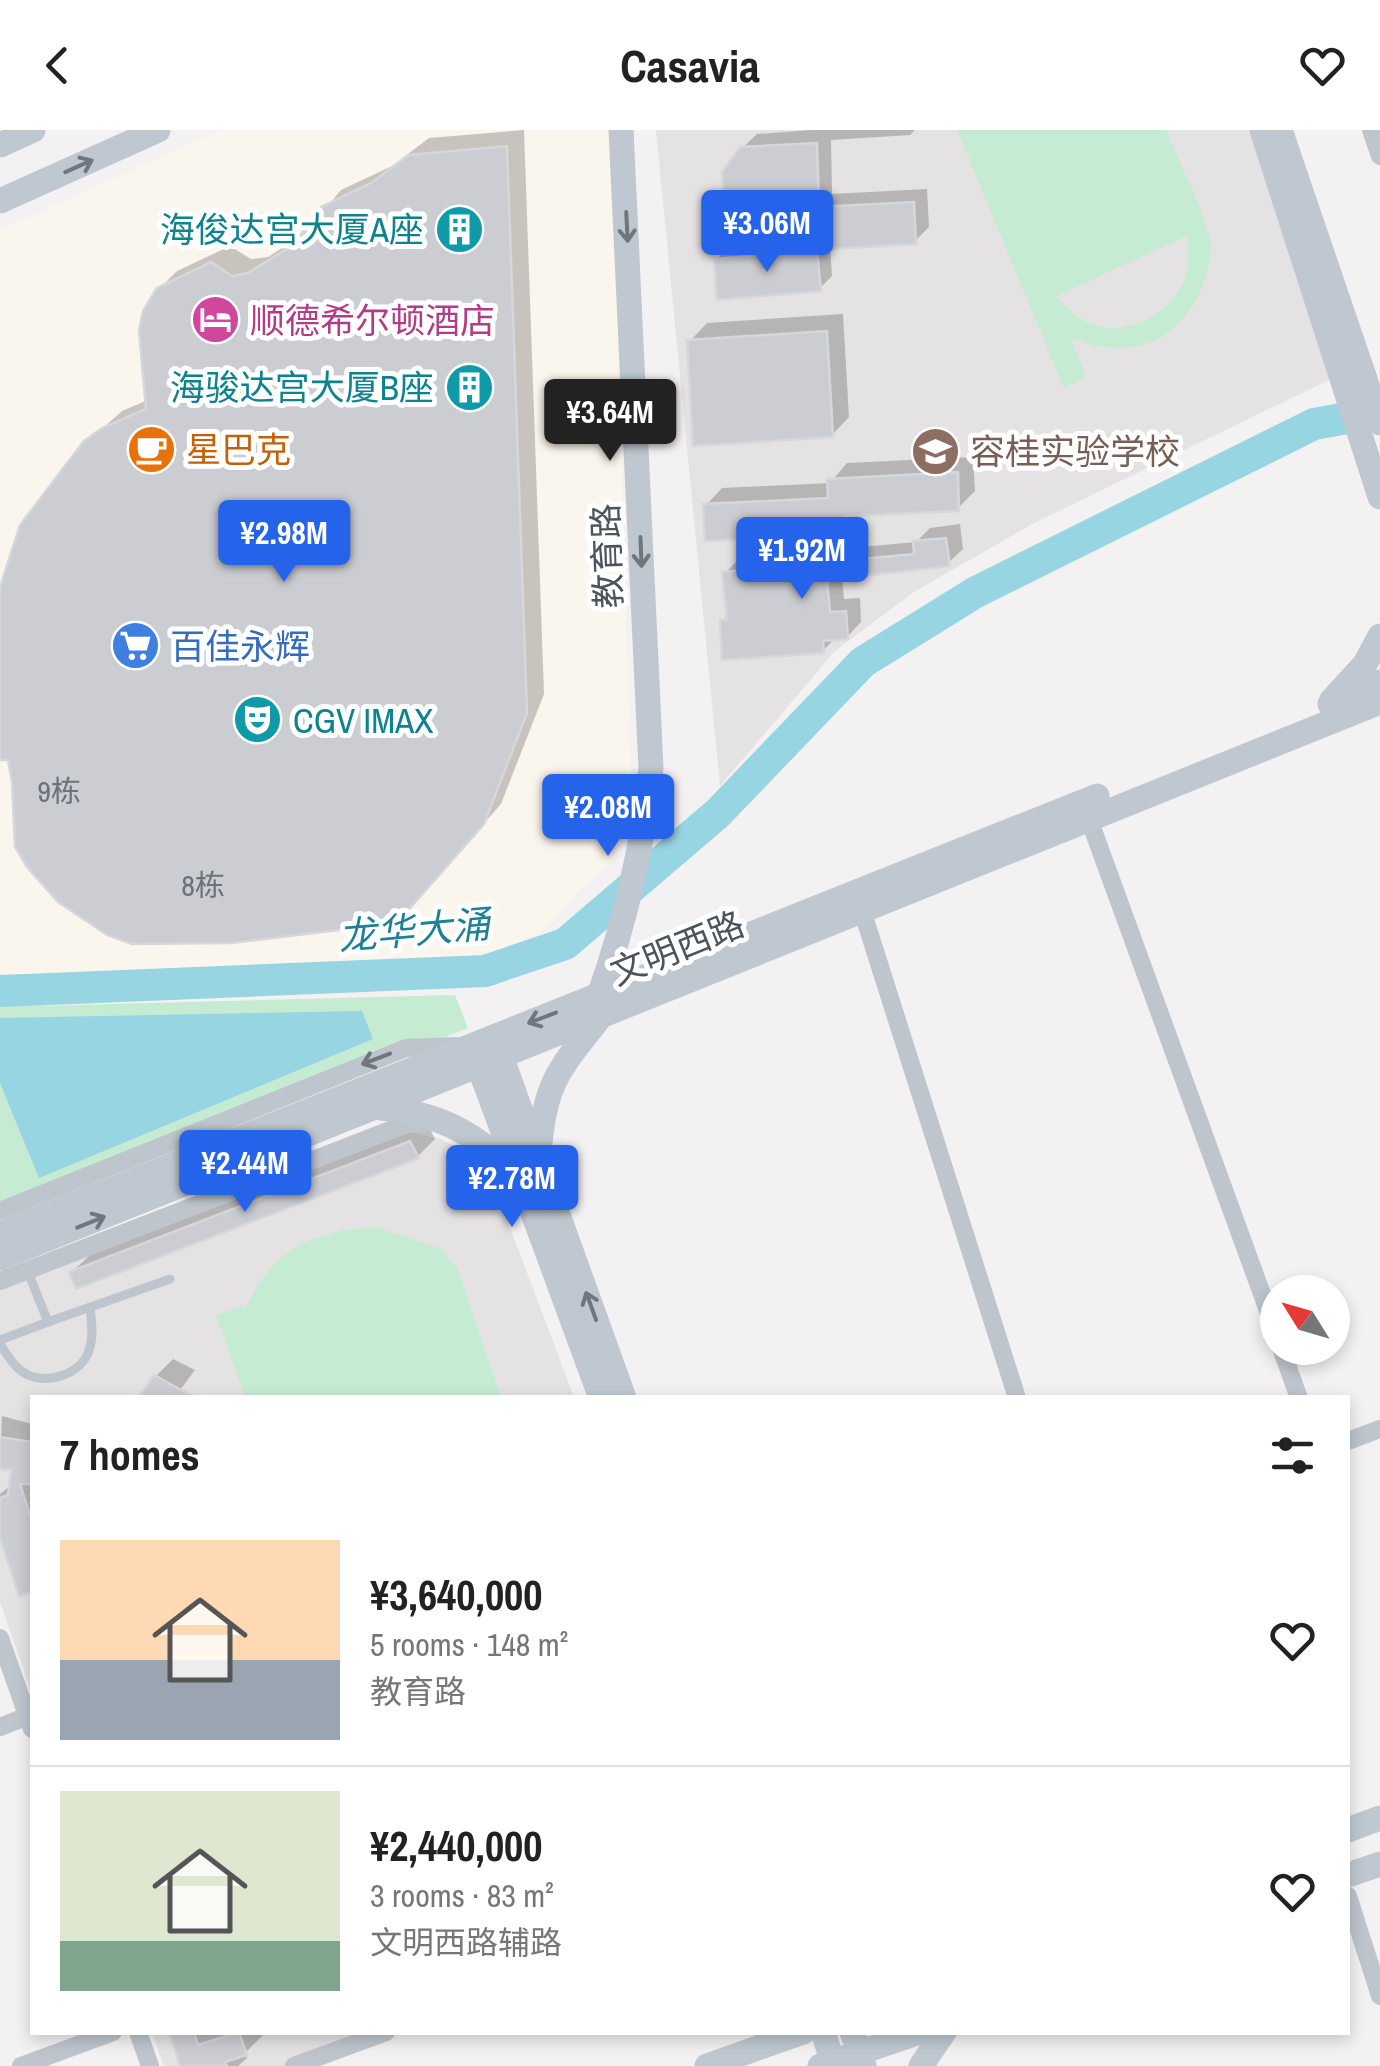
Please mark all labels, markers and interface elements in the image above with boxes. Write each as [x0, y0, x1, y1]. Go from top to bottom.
text: Casavia [620, 35, 760, 96]
icon: back [30, 38, 85, 93]
icon: heart [1295, 38, 1350, 93]
one-way arrow [63, 156, 94, 174]
pin: ¥3.06M [686, 190, 848, 275]
text: ¥3.06M [723, 201, 811, 244]
building icon: 海俊达宫大厦A座 [433, 203, 485, 255]
place label: 海俊达宫大厦A座 [160, 206, 424, 253]
one-way arrow [618, 211, 637, 243]
hotel icon: 顺德希尔顿酒店 [189, 294, 241, 346]
place label: 顺德希尔顿酒店 [250, 297, 495, 344]
building icon: 海骏达宫大厦B座 [443, 361, 495, 413]
place label: 海骏达宫大厦B座 [170, 364, 434, 411]
pin: ¥3.64M [529, 379, 691, 464]
text: ¥3.64M [566, 390, 654, 433]
cafe icon: 星巴克 [125, 423, 177, 475]
school or university icon: 容桂实验学校 [909, 425, 961, 477]
place label: 星巴克 [186, 426, 291, 473]
place label: 容桂实验学校 [970, 428, 1180, 475]
pin: ¥2.98M [203, 500, 365, 585]
street label: 教育路 [582, 503, 632, 609]
text: ¥2.98M [240, 511, 328, 554]
pin: ¥1.92M [721, 517, 883, 602]
text: ¥1.92M [758, 528, 846, 571]
one-way arrow [632, 535, 651, 567]
supermarket icon: 百佳永辉 [109, 620, 161, 672]
place label: 百佳永辉 [170, 623, 310, 670]
theatre icon: CGV IMAX [232, 694, 284, 746]
place label: CGV IMAX [293, 697, 433, 744]
house number: 9栋 [37, 771, 81, 811]
pin: ¥2.08M [527, 774, 689, 859]
text: ¥2.08M [564, 785, 652, 828]
house number: 8栋 [181, 865, 225, 905]
water label: 龙华大涌 [336, 898, 496, 962]
street label: 文明西路 [603, 900, 751, 996]
one-way arrow [528, 1010, 558, 1028]
one-way arrow [362, 1051, 393, 1069]
pin: ¥2.44M [164, 1130, 326, 1215]
text: ¥2.44M [201, 1141, 289, 1184]
pin: ¥2.78M [431, 1145, 593, 1230]
text: ¥2.78M [468, 1156, 556, 1199]
one-way arrow [75, 1212, 105, 1230]
north arrow [1260, 1275, 1350, 1365]
map controls [1260, 1275, 1350, 1365]
one-way arrow [581, 1291, 599, 1322]
text: 7 homes [60, 1427, 200, 1483]
icon: filters [1265, 1428, 1320, 1483]
text: ¥3,640,000 [370, 1567, 542, 1623]
icon: home [140, 1580, 260, 1700]
icon: heart [1265, 1613, 1320, 1668]
text: 5 rooms · 148 m² [370, 1623, 568, 1666]
text: 教育路 [370, 1670, 466, 1713]
text: ¥2,440,000 [370, 1818, 542, 1874]
icon: home [140, 1831, 260, 1951]
icon: heart [1265, 1864, 1320, 1919]
text: 3 rooms · 83 m² [370, 1874, 554, 1917]
text: 文明西路辅路 [370, 1921, 562, 1964]

